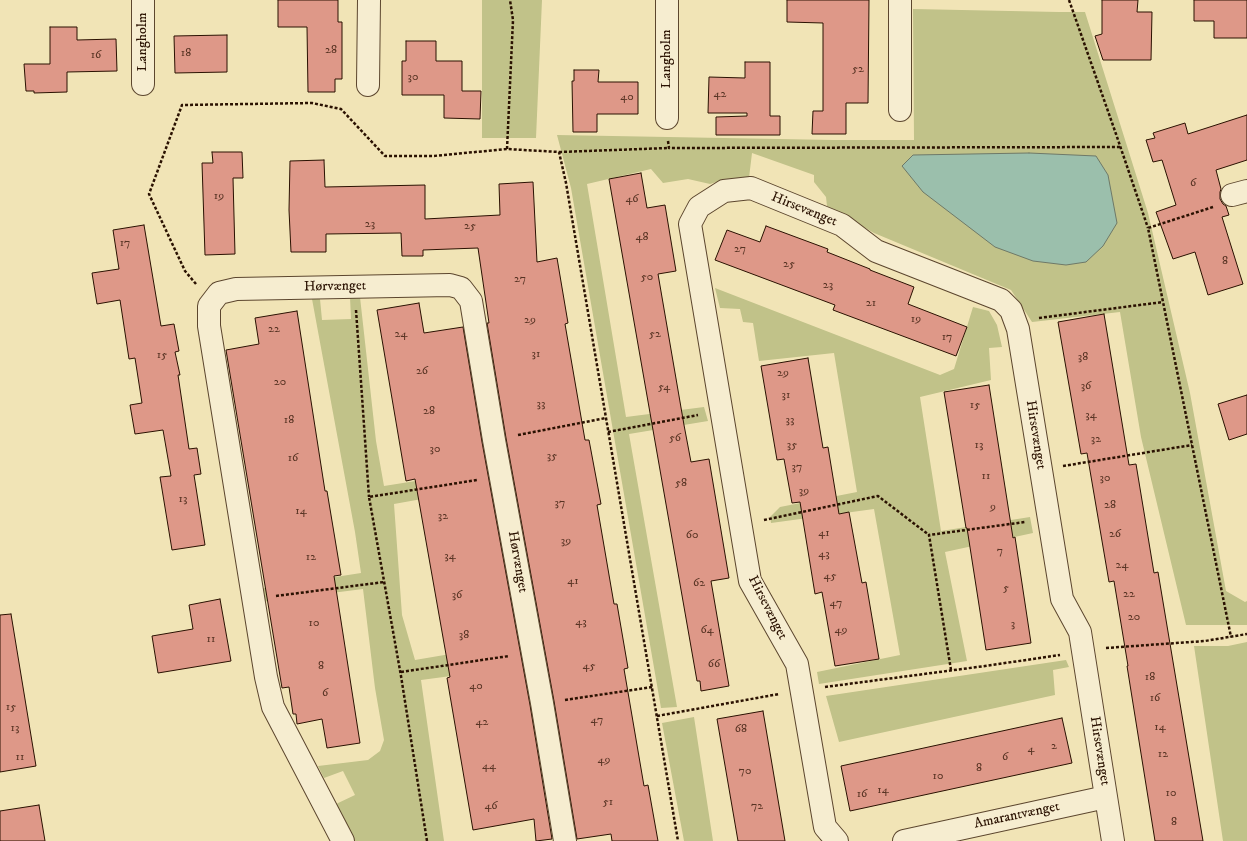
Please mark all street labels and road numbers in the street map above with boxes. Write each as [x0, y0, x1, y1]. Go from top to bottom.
street label: Langholm [135, 13, 151, 71]
street label: Langholm [659, 30, 675, 88]
street label: Hirsevænget [769, 189, 839, 231]
street label: Hørvænget [304, 278, 366, 296]
street label: Hirsevænget [1021, 399, 1049, 471]
street label: Hørvænget [503, 530, 531, 594]
street label: Hirsevænget [744, 573, 790, 643]
street label: Hirsevænget [1085, 715, 1113, 787]
street label: Amarantvænget [973, 799, 1061, 833]

